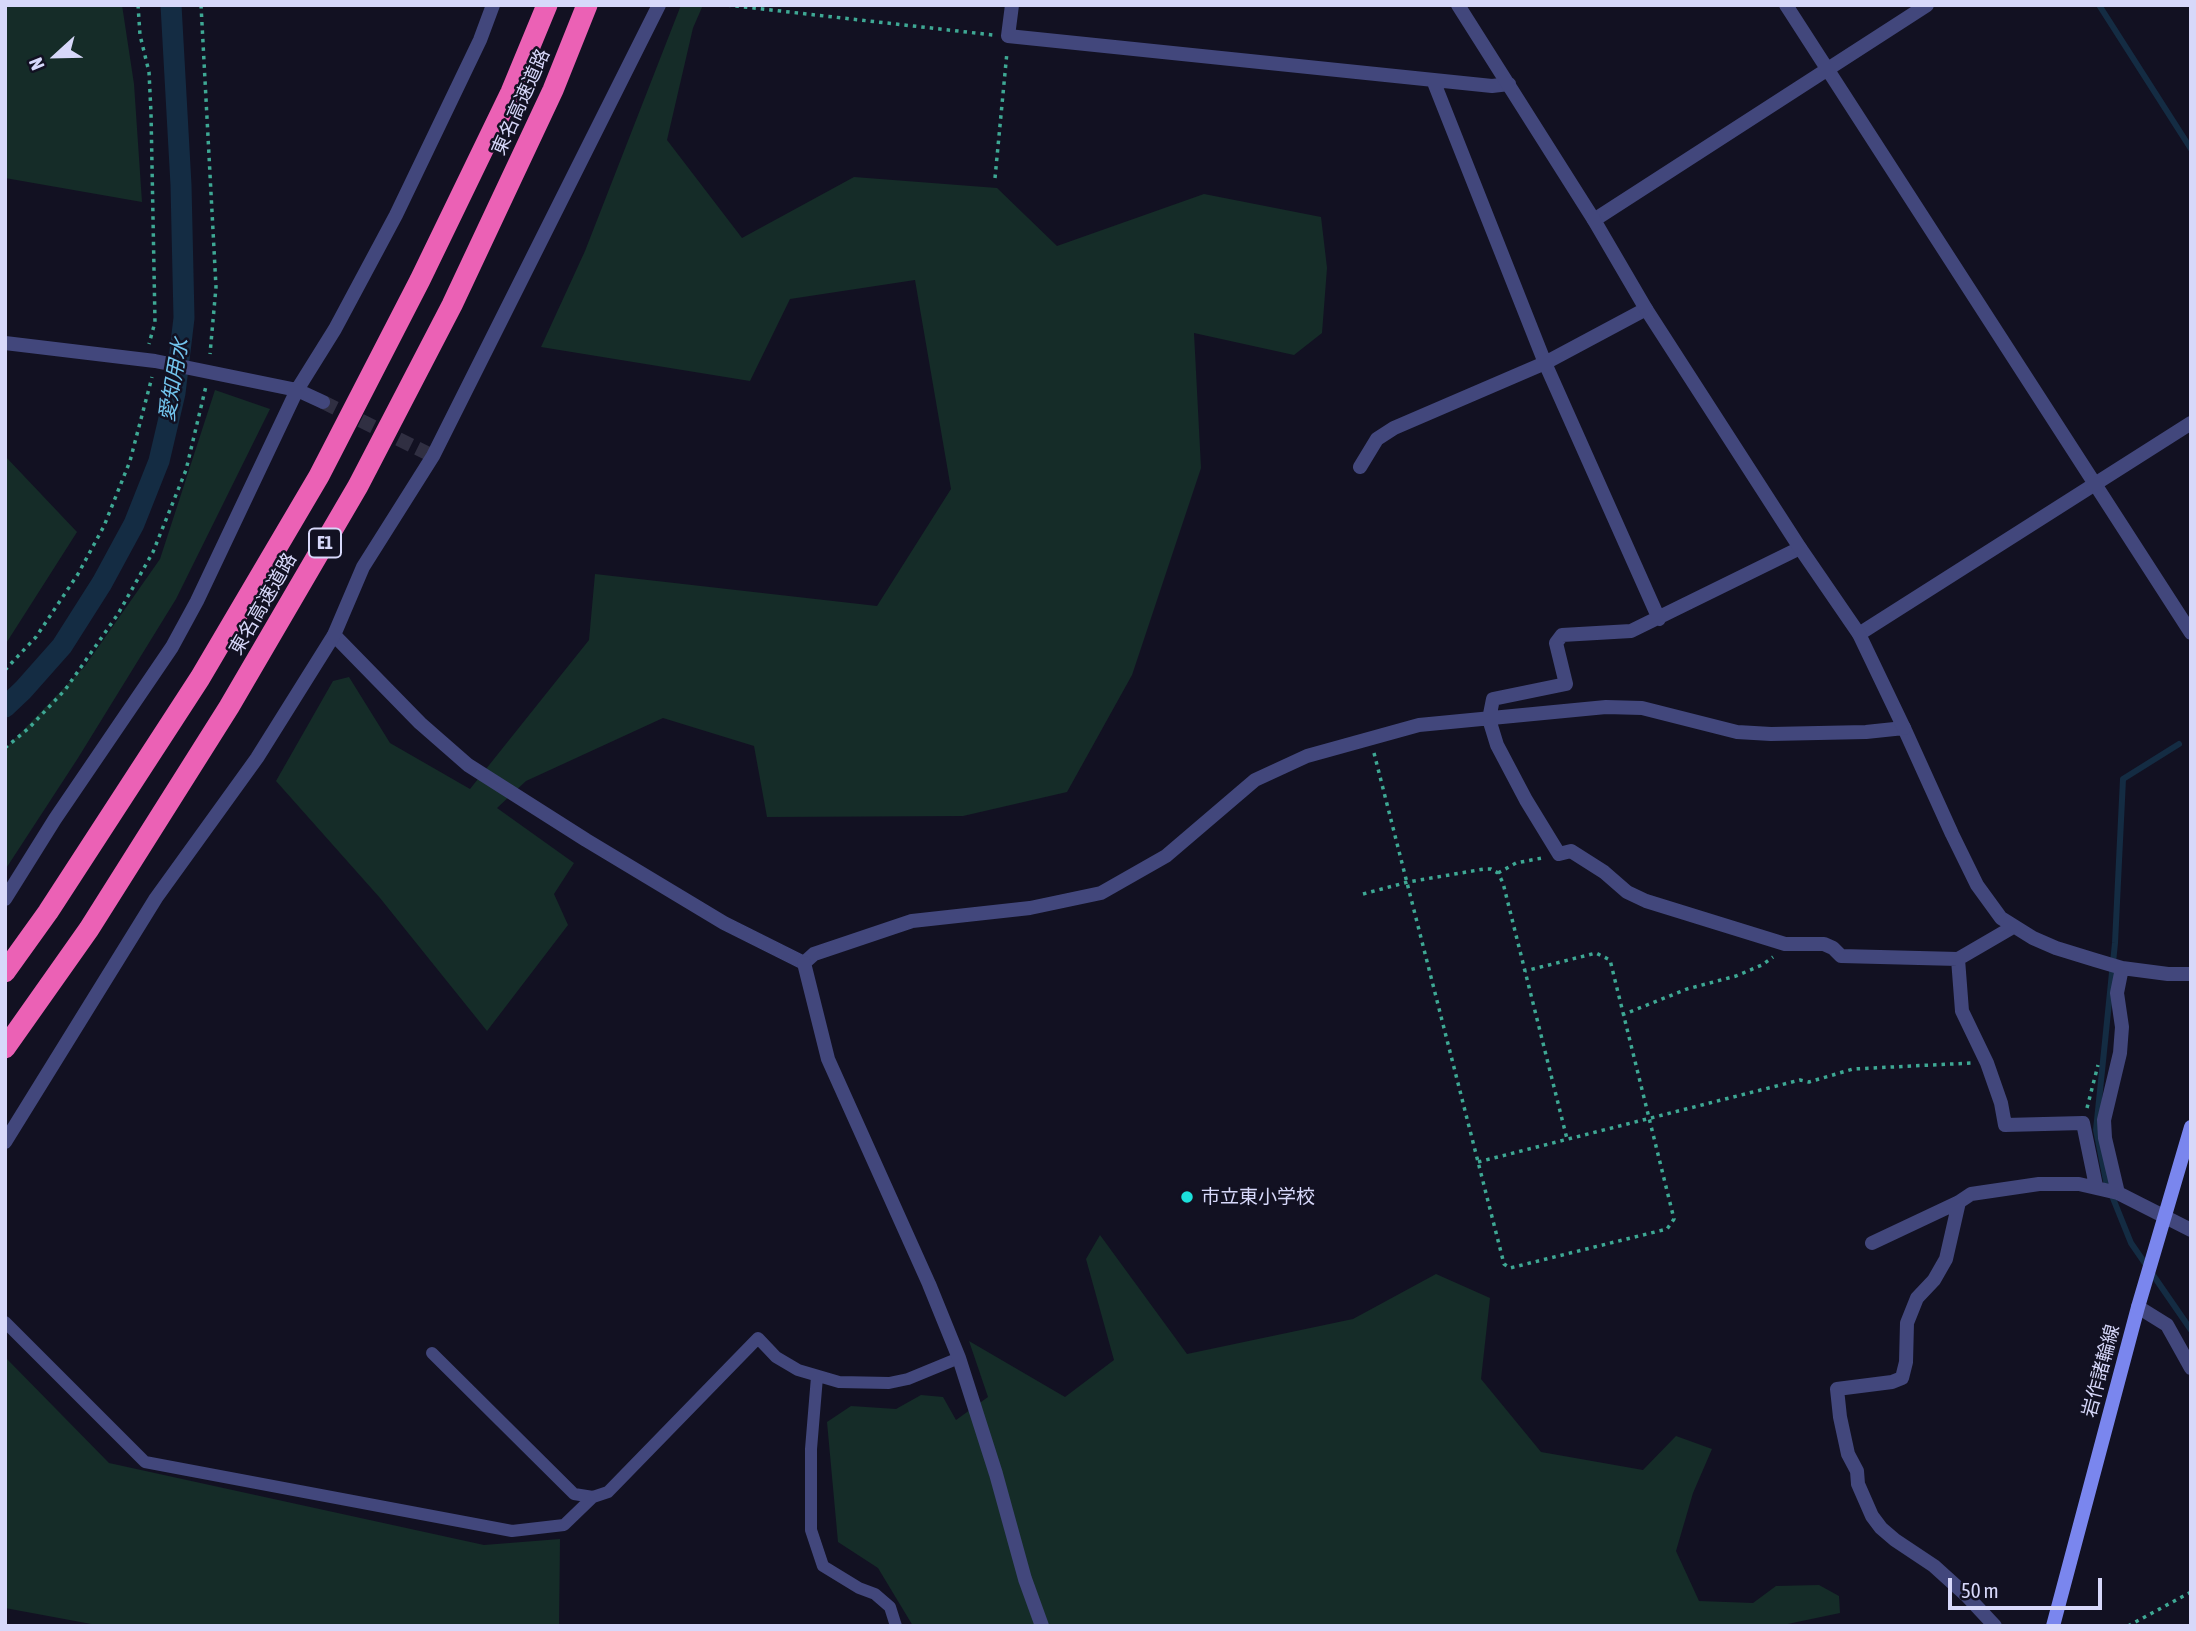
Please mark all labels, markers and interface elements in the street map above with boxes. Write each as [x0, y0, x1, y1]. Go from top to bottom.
north arrow [21, 21, 91, 91]
street label: 東名高速道路 [487, 45, 555, 159]
text: N [24, 55, 49, 73]
water label: 愛知用水 [154, 336, 194, 424]
road number: E1 [309, 528, 341, 558]
street label: 東名高速道路 [225, 549, 301, 659]
place label: 市立東小学校 [1201, 1186, 1315, 1208]
marker: 市立東小学校 [1179, 1189, 1195, 1205]
street label: 岩作諸輪線 [2078, 1322, 2124, 1420]
scale bar [1951, 1564, 2105, 1608]
text: 50 m [1961, 1578, 1999, 1602]

